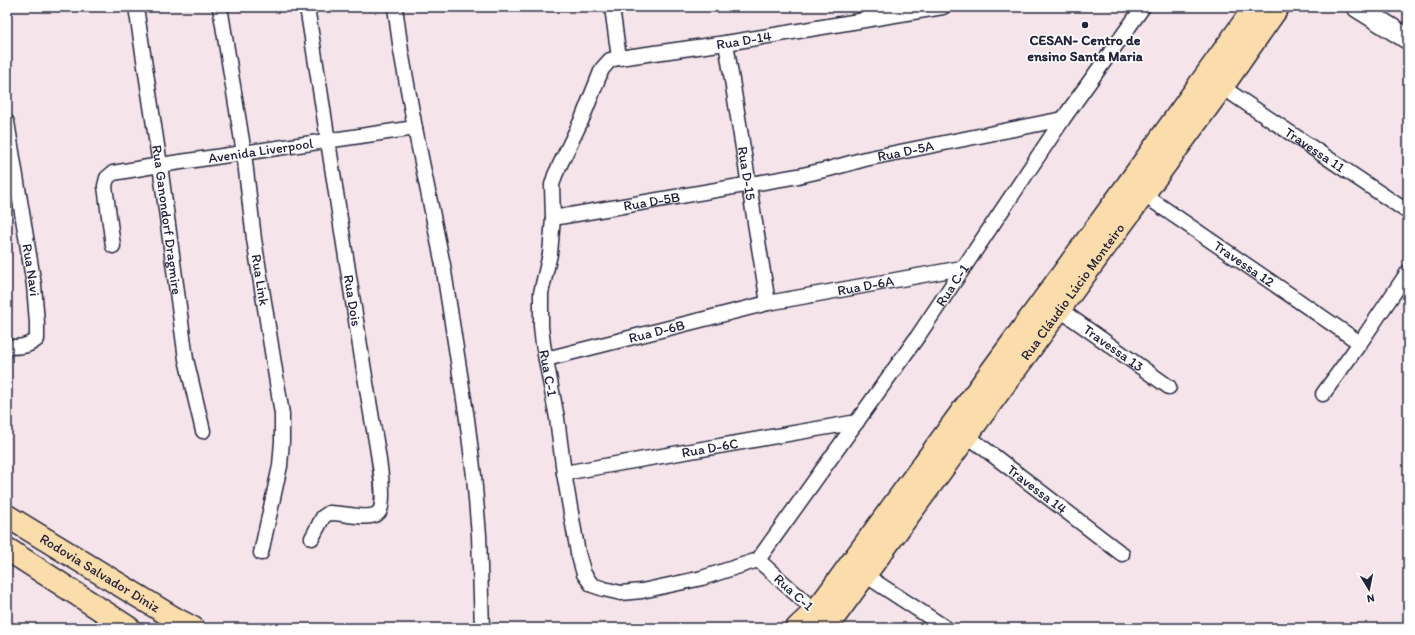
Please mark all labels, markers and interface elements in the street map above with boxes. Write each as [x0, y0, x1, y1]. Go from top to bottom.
marker: CESAN- Centro de ensino Santa Maria [1080, 20, 1090, 30]
street label: Rua D-14 [715, 28, 773, 53]
place label: CESAN- Centro de ensino Santa Maria [1027, 32, 1143, 65]
street label: Travessa 11 [1281, 124, 1348, 176]
street label: Avenida Liverpool [207, 135, 314, 167]
street label: Rua D-5A [876, 137, 935, 165]
street label: Rua Ganondorf Dragmire [148, 144, 185, 296]
street label: Rua D-15 [734, 145, 759, 202]
street label: Rua D-5B [622, 188, 681, 215]
street label: Rua Cláudio Lúcio Monteiro [1017, 220, 1128, 364]
street label: Travessa 12 [1210, 237, 1278, 291]
street label: Rua Navi [18, 242, 43, 297]
street label: Rua Link [248, 253, 273, 307]
street label: Rua C-1 [932, 261, 973, 310]
street label: Rua D-6A [836, 272, 895, 299]
street label: Rua Dois [340, 273, 365, 328]
street label: Rua D-6B [627, 316, 687, 347]
street label: Travessa 13 [1080, 321, 1147, 376]
street label: Rua C-1 [535, 348, 561, 398]
street label: Rua D-6C [680, 435, 740, 461]
street label: Travessa 14 [1003, 461, 1070, 518]
street label: Rodovia Salvador Diniz [37, 530, 163, 617]
north arrow [1349, 569, 1389, 609]
street label: Rua C-1 [770, 570, 817, 615]
text: N [1366, 591, 1375, 605]

